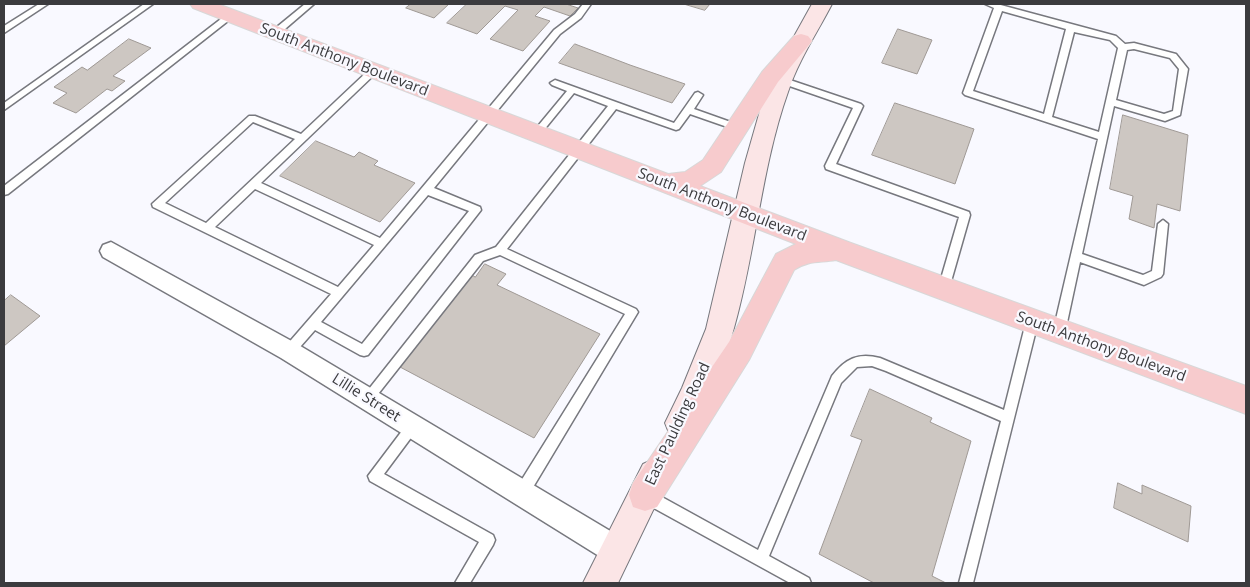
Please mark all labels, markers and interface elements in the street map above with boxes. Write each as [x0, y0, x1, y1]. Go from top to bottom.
street label: South Anthony Boulevard [257, 20, 431, 100]
street label: South Anthony Boulevard [635, 165, 809, 245]
street label: South Anthony Boulevard [1014, 308, 1188, 386]
street label: East Paulding Road [642, 360, 714, 488]
street label: Lillie Street [329, 370, 403, 426]

